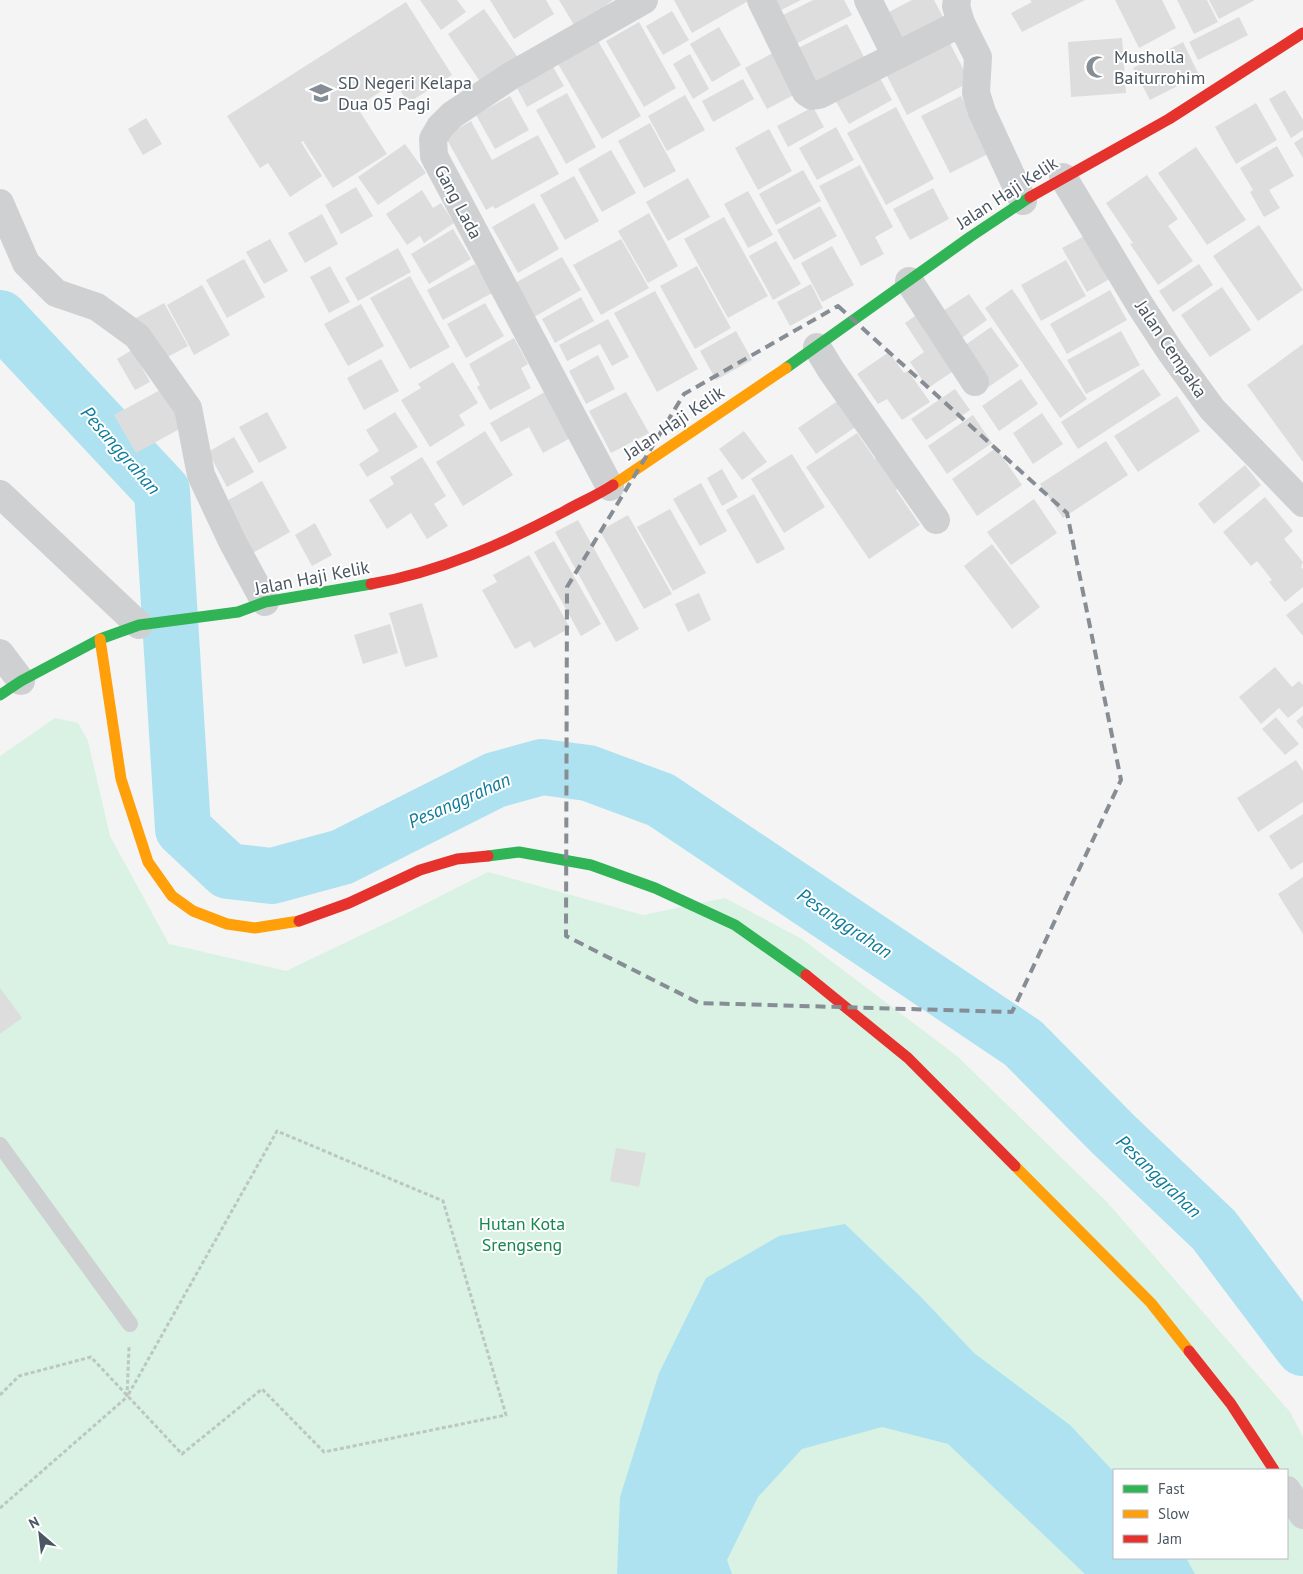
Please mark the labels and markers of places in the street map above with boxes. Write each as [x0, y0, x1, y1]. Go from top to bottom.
place label: Musholla Baiturrohim [1114, 45, 1205, 89]
mosque icon: Musholla Baiturrohim [1084, 54, 1110, 80]
place label: SD Negeri Kelapa Dua 05 Pagi [338, 71, 472, 115]
school or university icon: SD Negeri Kelapa Dua 05 Pagi [308, 80, 334, 106]

